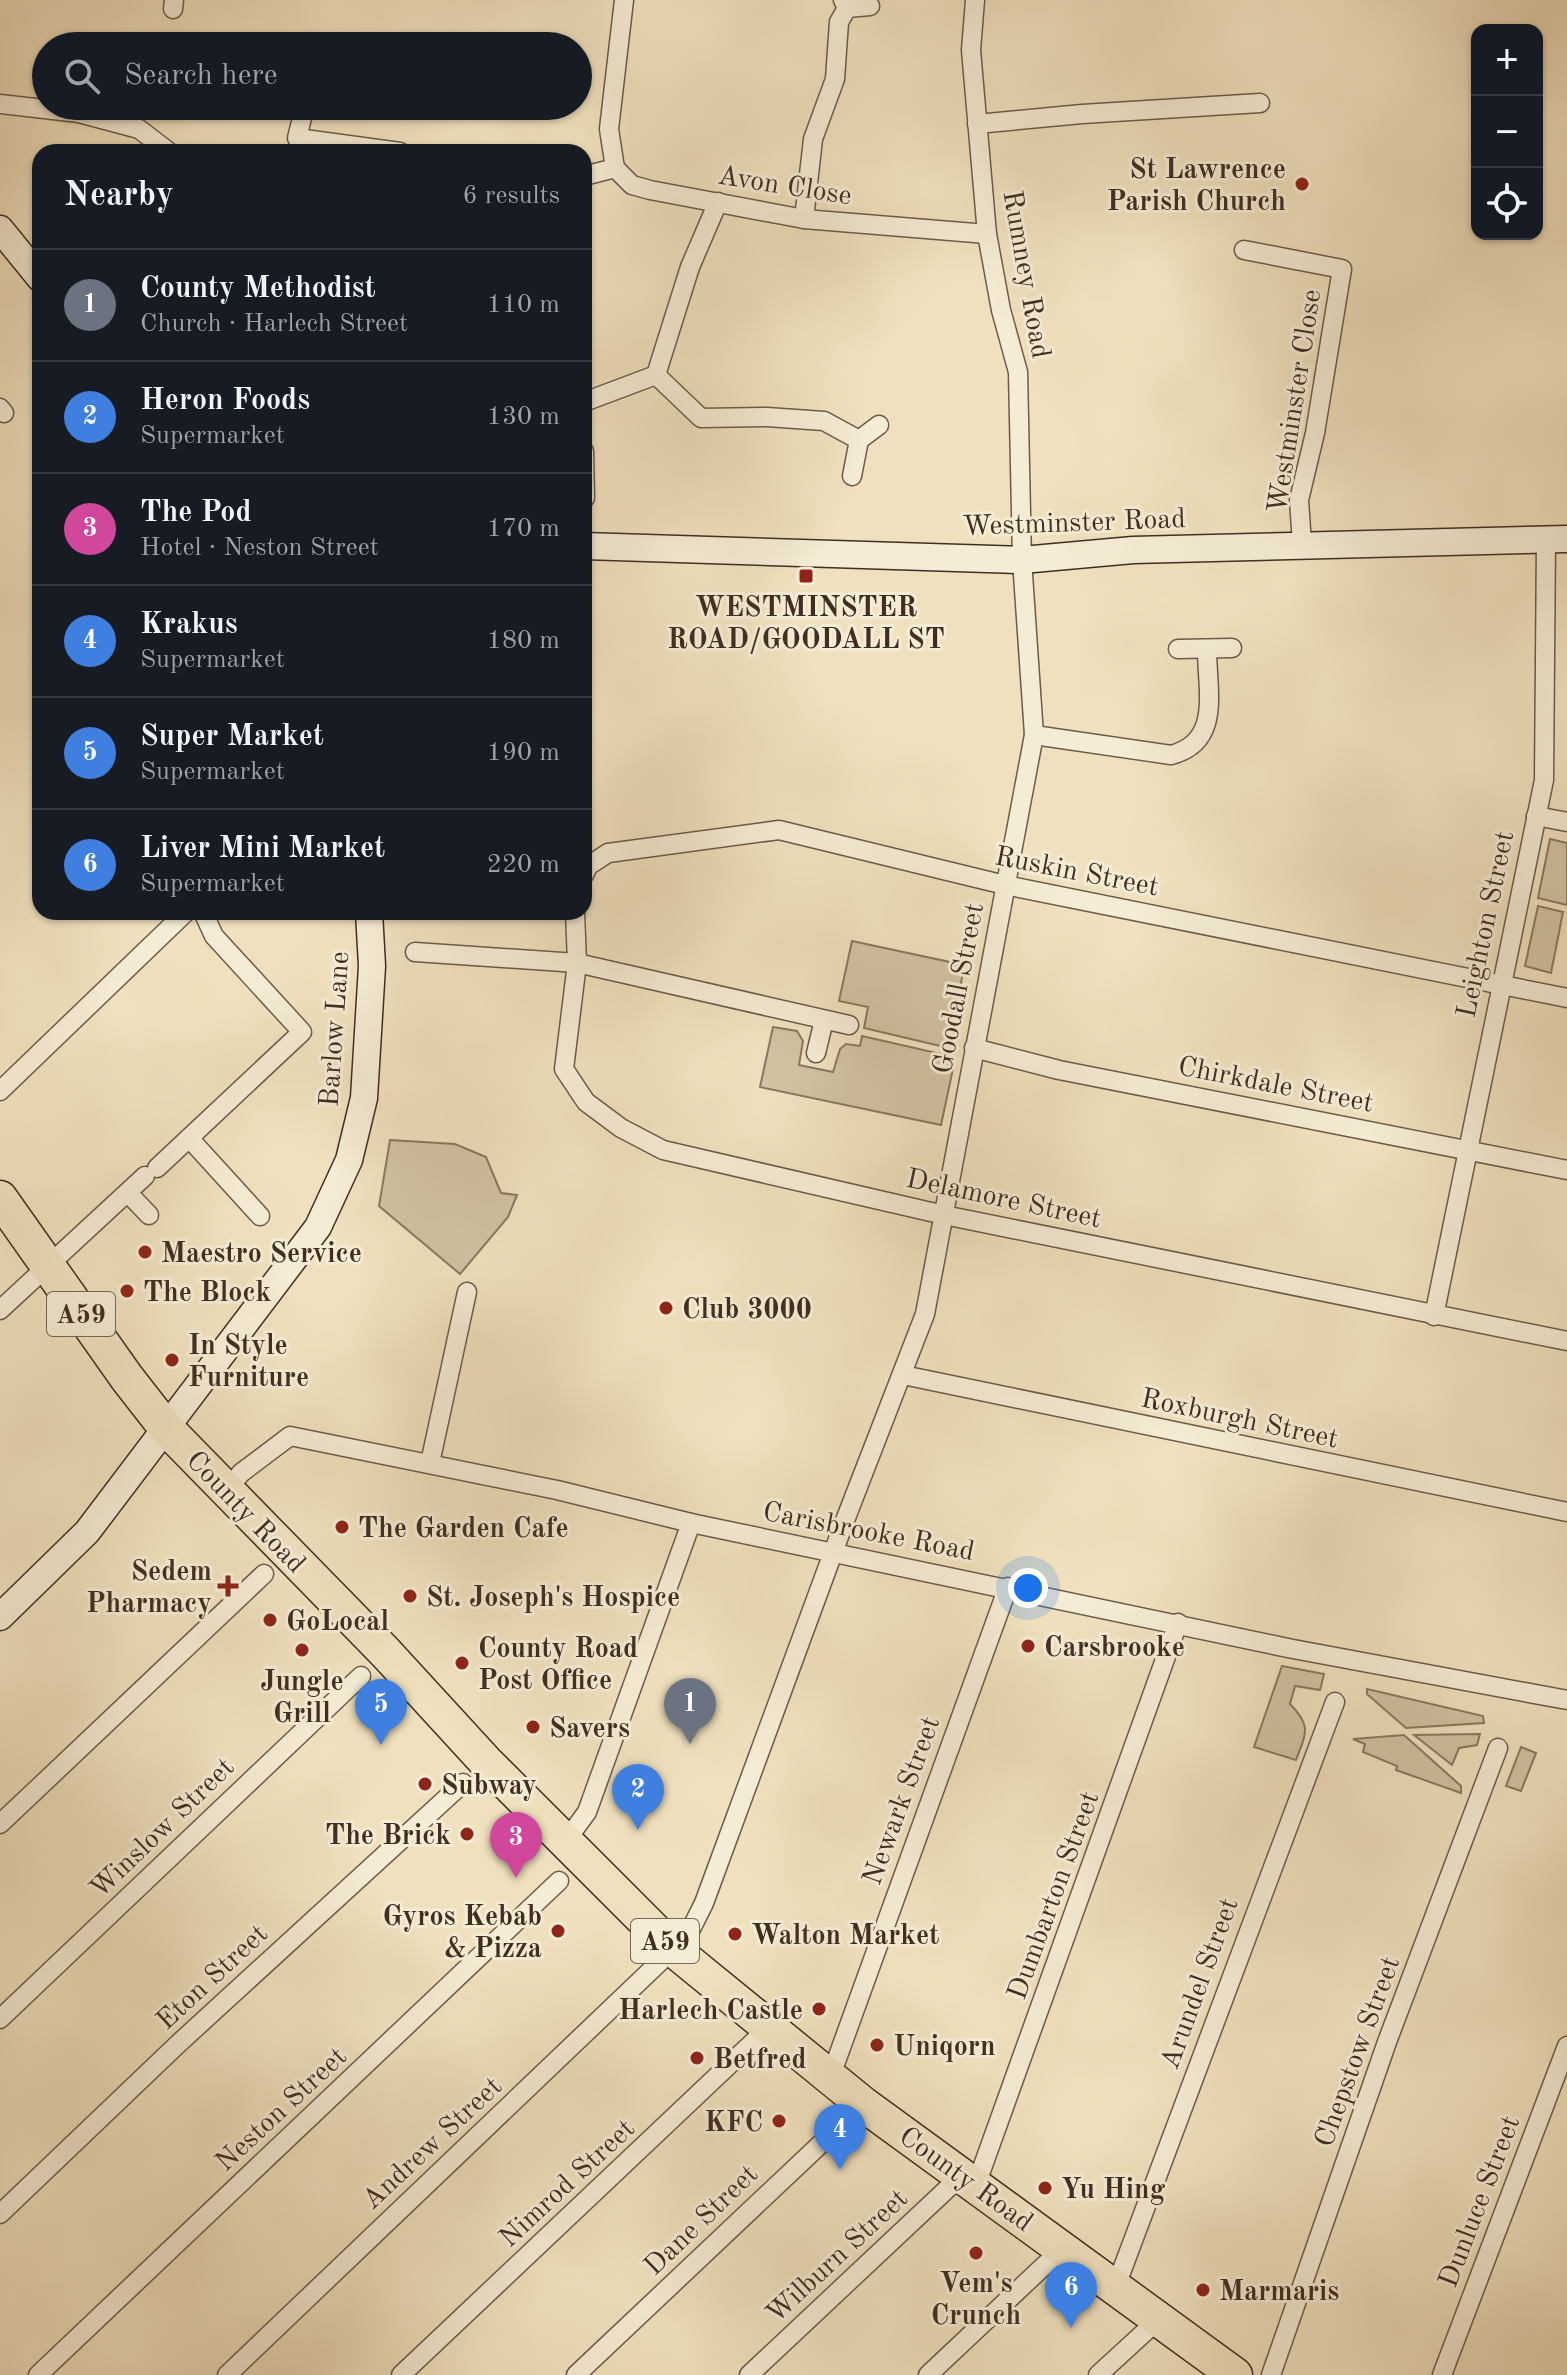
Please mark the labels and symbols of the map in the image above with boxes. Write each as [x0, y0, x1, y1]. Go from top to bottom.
place label: St Lawrence Parish Church [1107, 157, 1286, 217]
street label: Avon Close [716, 163, 853, 211]
marker: St Lawrence Parish Church [1293, 175, 1311, 193]
street label: Rumney Road [996, 188, 1054, 361]
street label: Westminster Close [1264, 287, 1327, 515]
street label: Westminster Road [962, 506, 1186, 542]
marker: WESTMINSTER ROAD/GOODALL ST [797, 567, 815, 585]
place label: WESTMINSTER ROAD/GOODALL ST [667, 595, 945, 655]
street label: Leighton Street [1453, 829, 1520, 1021]
street label: Ruskin Street [992, 843, 1161, 903]
street label: Goodall Street [930, 901, 990, 1076]
street label: Barlow Lane [317, 951, 355, 1108]
street label: Chirkdale Street [1175, 1053, 1376, 1119]
street label: Delamore Street [903, 1166, 1103, 1234]
place label: Maestro Service [161, 1241, 362, 1269]
marker: Maestro Service [136, 1243, 154, 1261]
place label: The Block [143, 1280, 272, 1308]
marker: The Block [118, 1282, 136, 1300]
road number: A59 [47, 1292, 115, 1336]
place label: Club 3000 [682, 1297, 812, 1325]
marker: Club 3000 [657, 1299, 675, 1317]
place label: In Style Furniture [188, 1333, 309, 1393]
marker: In Style Furniture [163, 1351, 181, 1369]
street label: Roxburgh Street [1138, 1385, 1341, 1455]
street label: County Road [180, 1447, 310, 1579]
street label: Carisbrooke Road [760, 1499, 977, 1567]
place label: The Garden Cafe [358, 1516, 569, 1544]
marker: The Garden Cafe [333, 1518, 351, 1536]
place label: Sedem Pharmacy [86, 1559, 212, 1619]
your location [1008, 1568, 1048, 1608]
marker: Sedem Pharmacy [219, 1577, 237, 1595]
place label: St. Joseph's Hospice [426, 1585, 680, 1613]
marker: St. Joseph's Hospice [401, 1587, 419, 1605]
place label: GoLocal [286, 1609, 389, 1637]
marker: GoLocal [261, 1611, 279, 1629]
place label: Carsbrooke [1044, 1635, 1185, 1663]
place label: County Road Post Office [478, 1636, 638, 1696]
marker: Carsbrooke [1019, 1637, 1037, 1655]
marker: Jungle Grill [293, 1641, 311, 1659]
marker: County Road Post Office [453, 1654, 471, 1672]
place label: Jungle Grill [260, 1669, 344, 1729]
pin: 1 [664, 1678, 716, 1744]
pin: 5 [355, 1679, 407, 1745]
street label: Newark Street [859, 1713, 946, 1889]
place label: Savers [549, 1716, 630, 1744]
marker: Savers [524, 1718, 542, 1736]
street label: Winslow Street [86, 1754, 241, 1905]
pin: 2 [612, 1764, 664, 1830]
place label: Subway [441, 1773, 537, 1801]
marker: Subway [416, 1775, 434, 1793]
street label: Dumbarton Street [1004, 1788, 1106, 2004]
pin: 3 [490, 1812, 542, 1878]
place label: The Brick [325, 1823, 451, 1851]
marker: The Brick [458, 1825, 476, 1843]
street label: Arundel Street [1157, 1895, 1245, 2073]
place label: Gyros Kebab & Pizza [382, 1904, 542, 1964]
road number: A59 [631, 1919, 699, 1963]
street label: Eton Street [152, 1920, 274, 2036]
marker: Gyros Kebab & Pizza [549, 1922, 567, 1940]
place label: Walton Market [751, 1923, 939, 1951]
marker: Walton Market [726, 1925, 744, 1943]
street label: Chepstow Street [1311, 1953, 1406, 2151]
place label: Harlech Castle [618, 1998, 803, 2026]
marker: Harlech Castle [810, 2000, 828, 2018]
place label: Uniqorn [893, 2034, 996, 2062]
marker: Uniqorn [868, 2036, 886, 2054]
street label: Neston Street [211, 2043, 353, 2178]
place label: Betfred [713, 2047, 807, 2075]
marker: Betfred [688, 2049, 706, 2067]
street label: Andrew Street [358, 2073, 508, 2216]
pin: 4 [814, 2104, 866, 2170]
place label: KFC [704, 2110, 763, 2138]
marker: KFC [770, 2112, 788, 2130]
street label: Dunluce Street [1435, 2112, 1526, 2292]
street label: Nimrod Street [495, 2115, 641, 2254]
street label: County Road [893, 2123, 1037, 2238]
street label: Dane Street [640, 2160, 764, 2282]
place label: Yu Hing [1061, 2177, 1166, 2205]
marker: Yu Hing [1036, 2179, 1054, 2197]
street label: Wilburn Street [762, 2185, 914, 2329]
marker: Vem's Crunch [967, 2244, 985, 2262]
pin: 6 [1045, 2262, 1097, 2328]
place label: Vem's Crunch [931, 2271, 1021, 2331]
place label: Marmaris [1219, 2279, 1339, 2307]
marker: Marmaris [1194, 2281, 1212, 2299]

